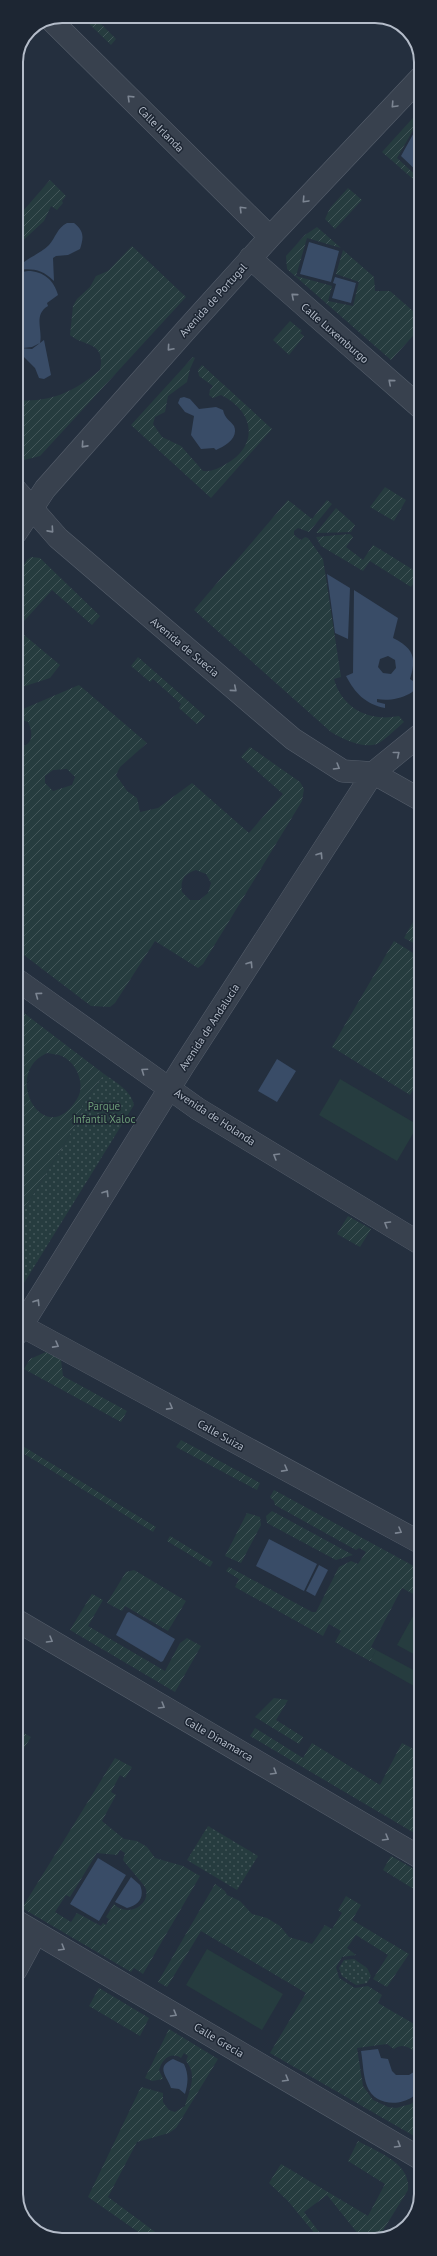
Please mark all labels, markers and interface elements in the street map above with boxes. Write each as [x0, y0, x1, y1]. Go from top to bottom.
one-way arrow [127, 95, 135, 103]
one-way arrow [392, 101, 399, 108]
street label: Calle Irlanda [135, 103, 187, 155]
one-way arrow [302, 195, 310, 203]
one-way arrow [239, 207, 247, 214]
street label: Avenida de Portugal [176, 260, 250, 340]
one-way arrow [291, 294, 298, 301]
street label: Calle Luxemburgo [298, 300, 372, 366]
one-way arrow [167, 343, 175, 351]
one-way arrow [389, 380, 396, 387]
one-way arrow [81, 440, 89, 448]
one-way arrow [46, 526, 53, 533]
street label: Avenida de Suecia [148, 614, 222, 680]
one-way arrow [229, 684, 237, 691]
one-way arrow [392, 751, 400, 758]
one-way arrow [333, 762, 340, 770]
one-way arrow [316, 852, 323, 859]
one-way arrow [245, 961, 252, 968]
street label: Avenida de Andalucía [176, 981, 242, 1073]
one-way arrow [35, 992, 42, 1000]
one-way arrow [141, 1069, 148, 1076]
street label: Avenida de Holanda [172, 1086, 258, 1148]
park label: Parque Infantil Xaloc [73, 1099, 135, 1126]
one-way arrow [273, 1154, 280, 1161]
one-way arrow [102, 1190, 109, 1197]
one-way arrow [384, 1221, 391, 1228]
one-way arrow [32, 1300, 39, 1307]
one-way arrow [52, 1340, 60, 1347]
one-way arrow [166, 1403, 174, 1410]
street label: Calle Suiza [195, 1416, 247, 1454]
one-way arrow [280, 1465, 288, 1472]
one-way arrow [395, 1527, 402, 1534]
one-way arrow [46, 1635, 53, 1642]
one-way arrow [158, 1701, 165, 1708]
street label: Calle Dinamarca [182, 1714, 256, 1764]
one-way arrow [270, 1767, 277, 1774]
one-way arrow [382, 1833, 389, 1840]
one-way arrow [58, 1943, 65, 1950]
one-way arrow [170, 2009, 177, 2016]
street label: Calle Grecia [191, 2020, 247, 2060]
one-way arrow [282, 2075, 289, 2082]
one-way arrow [394, 2141, 401, 2148]

